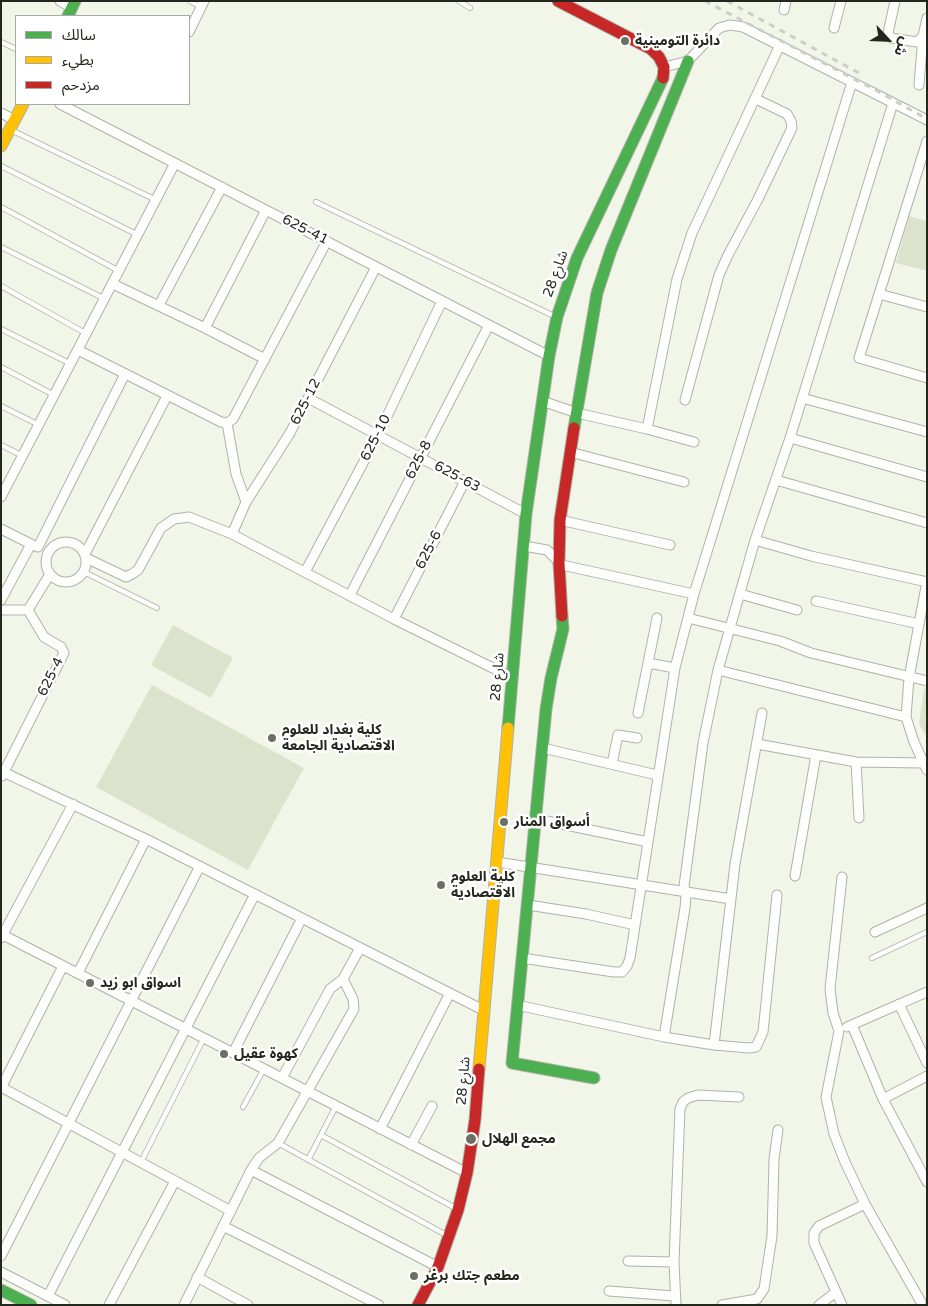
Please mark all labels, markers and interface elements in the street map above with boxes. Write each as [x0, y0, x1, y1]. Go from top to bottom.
legend [15, 15, 190, 105]
north arrow [863, 15, 913, 65]
text: سالك [62, 26, 96, 44]
place label: دائرة التومينية [635, 33, 720, 49]
text: ش [890, 34, 914, 59]
marker: دائرة التومينية [619, 35, 631, 47]
text: بطيء [62, 51, 94, 69]
text: مزدحم [62, 76, 100, 94]
street label: 625-41 [279, 211, 331, 249]
street label: شارع 28 [540, 248, 572, 300]
street label: 625-12 [287, 376, 325, 428]
street label: 625-10 [357, 412, 395, 464]
street label: 625-8 [402, 438, 436, 482]
street label: 625-63 [431, 458, 483, 496]
street label: 625-6 [412, 528, 446, 572]
street label: شارع 28 [488, 652, 508, 702]
street label: 625-4 [34, 655, 68, 699]
place label: كلية بغداد للعلوم الاقتصادية الجامعة [282, 722, 395, 754]
marker: كلية بغداد للعلوم الاقتصادية الجامعة [266, 732, 278, 744]
place label: أسواق المنار [514, 814, 590, 830]
marker: أسواق المنار [498, 816, 510, 828]
place label: كلية العلوم الاقتصادية [451, 869, 515, 902]
marker: كلية العلوم الاقتصادية [435, 879, 447, 891]
place label: اسواق ابو زيد [100, 975, 181, 991]
marker: اسواق ابو زيد [84, 977, 96, 989]
place label: كهوة عقيل [234, 1046, 298, 1062]
marker: كهوة عقيل [218, 1048, 230, 1060]
street label: شارع 28 [454, 1056, 474, 1106]
place label: مجمع الهلال [482, 1131, 556, 1147]
marker: مجمع الهلال [464, 1132, 478, 1146]
place label: مطعم جتك برغر [424, 1268, 520, 1284]
marker: مطعم جتك برغر [408, 1270, 420, 1282]

